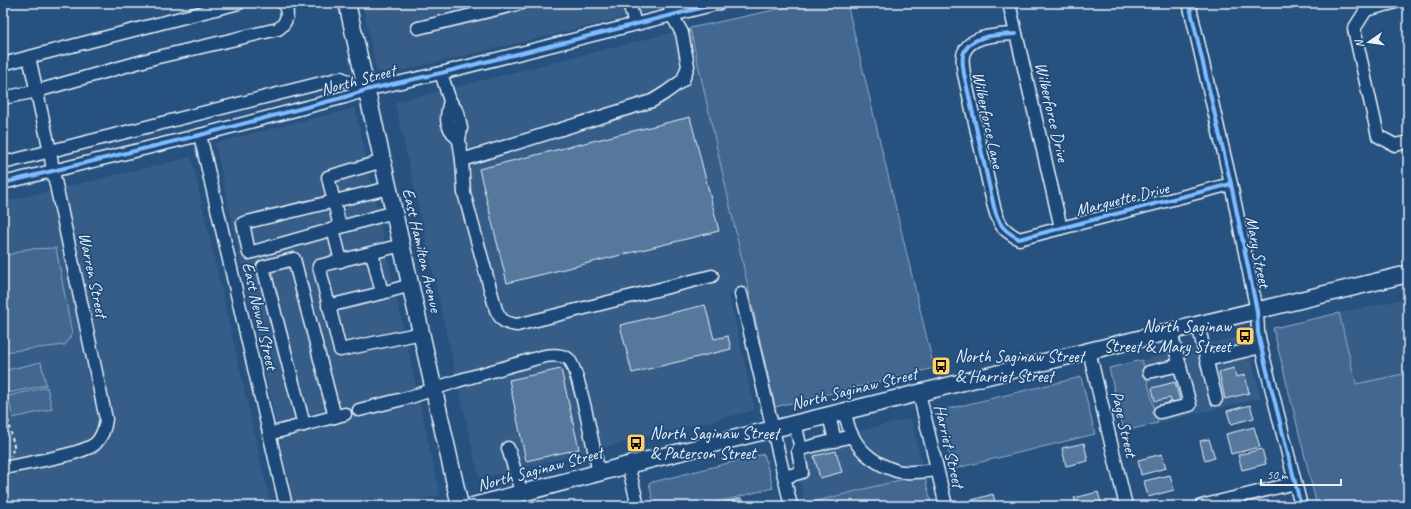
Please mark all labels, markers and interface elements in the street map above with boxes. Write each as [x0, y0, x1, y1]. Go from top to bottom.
north arrow [1349, 22, 1389, 62]
text: N [1351, 37, 1367, 49]
street label: North Street [318, 59, 400, 100]
street label: Wilberforce Drive [1030, 60, 1074, 165]
street label: Wilberforce Lane [968, 70, 1009, 172]
street label: Marquette Drive [1073, 177, 1172, 221]
street label: East Hamilton Avenue [398, 186, 447, 315]
street label: Mary Street [1241, 214, 1276, 292]
street label: Warren Street [74, 231, 113, 322]
street label: East Newall Street [237, 260, 283, 374]
place label: North Saginaw Street & Mary Street [1104, 316, 1233, 357]
bus stop icon: North Saginaw Street & Mary Street [1234, 325, 1256, 347]
place label: North Saginaw Street & Harriet Street [955, 346, 1086, 387]
bus stop icon: North Saginaw Street & Harriet Street [930, 355, 952, 377]
street label: North Saginaw Street [789, 363, 921, 415]
street label: Page Street [1106, 389, 1142, 461]
street label: Harriet Street [929, 402, 969, 492]
place label: North Saginaw Street & Paterson Street [650, 423, 781, 464]
bus stop icon: North Saginaw Street & Paterson Street [625, 432, 647, 454]
street label: North Saginaw Street [475, 442, 607, 496]
scale bar [1261, 461, 1341, 487]
text: 50 m [1267, 467, 1289, 483]

